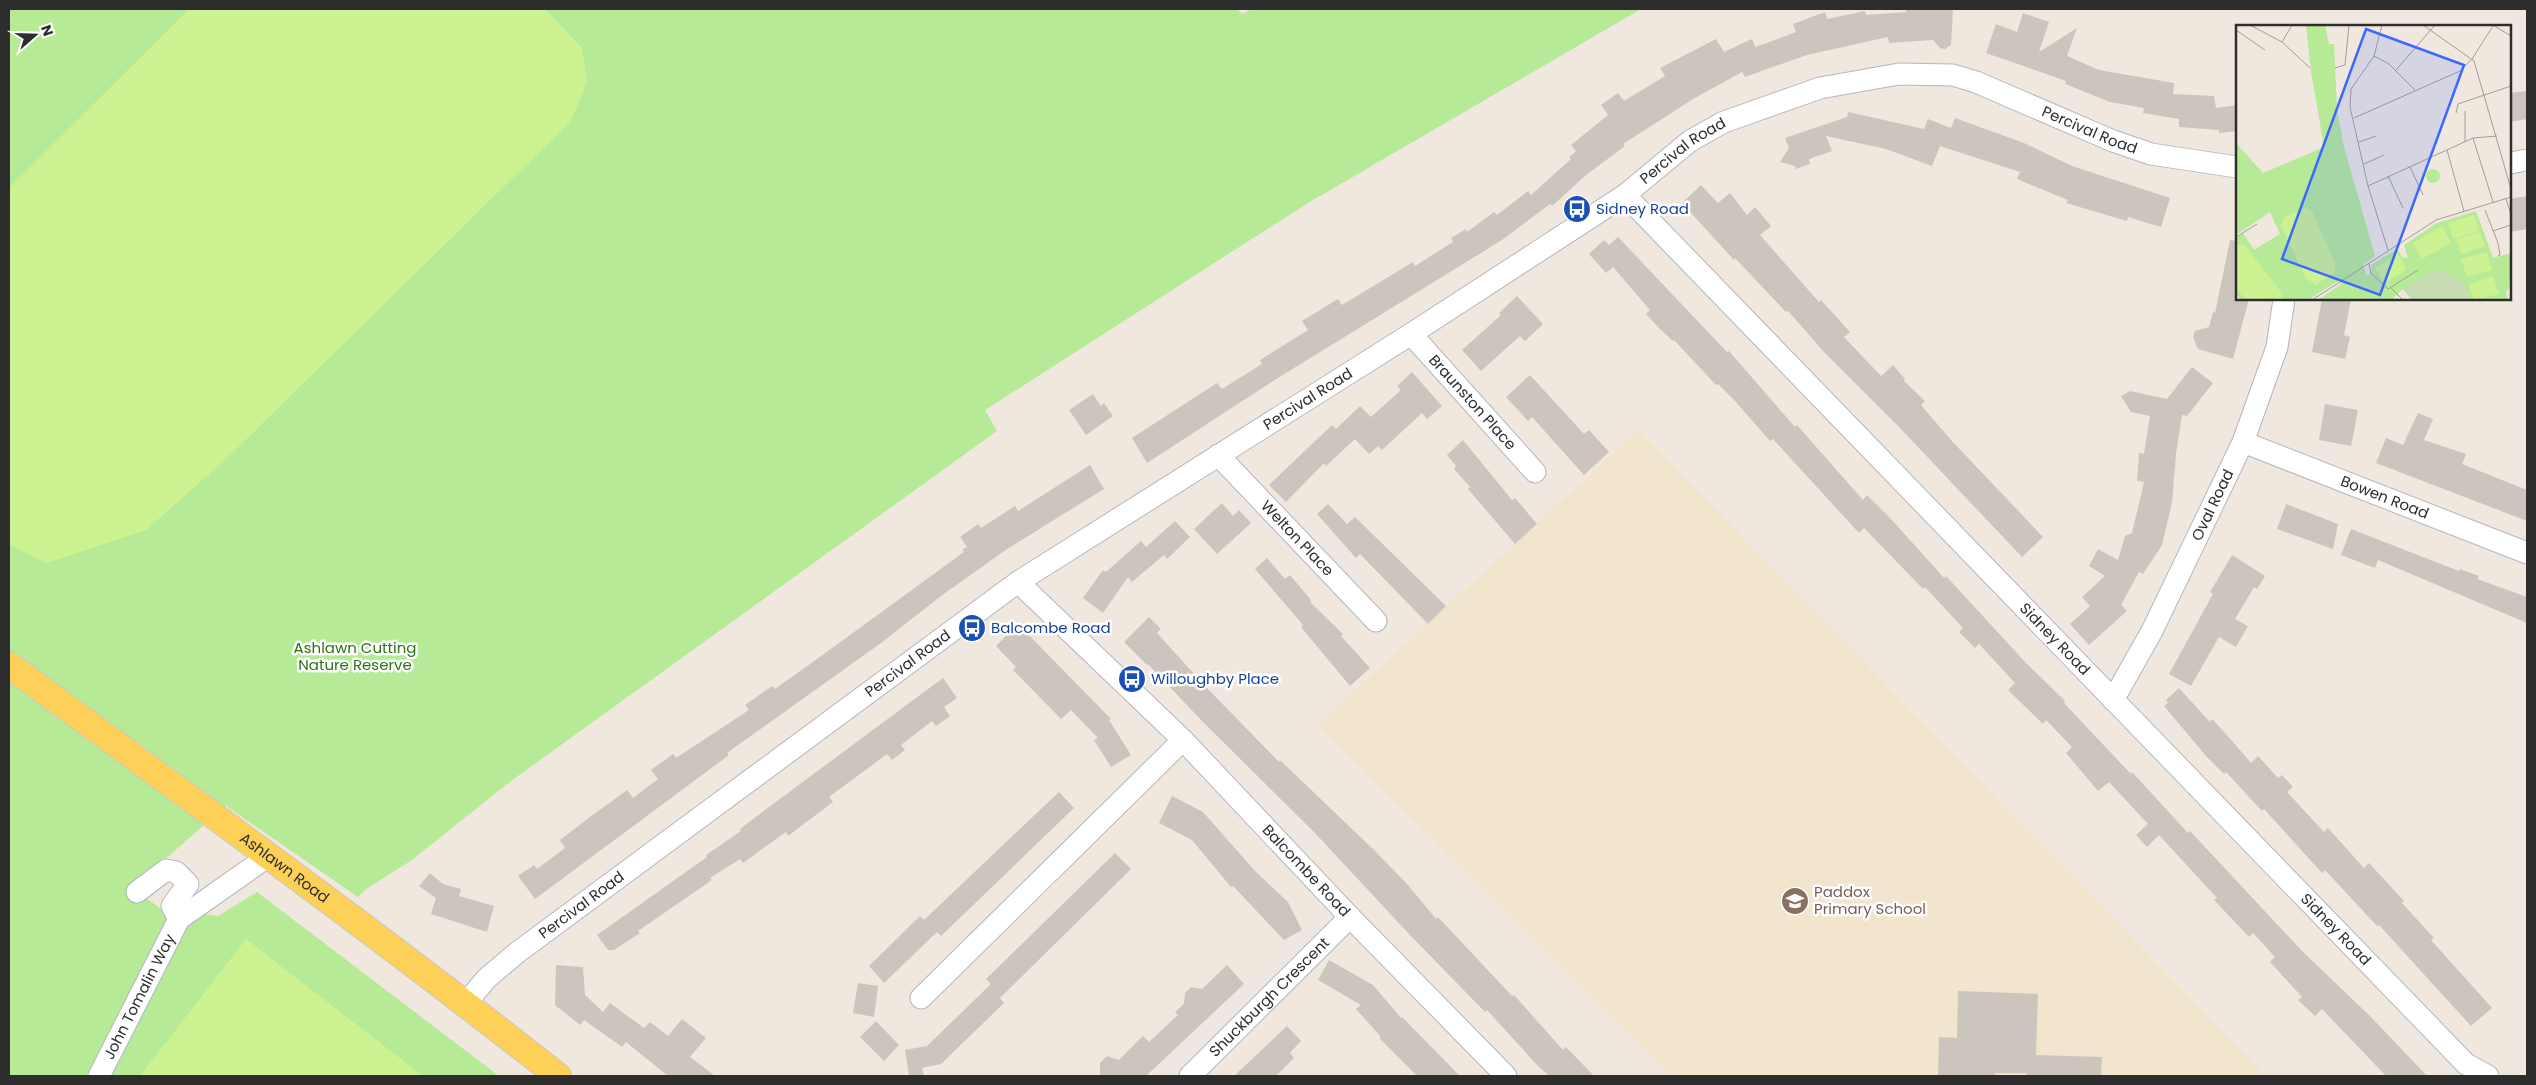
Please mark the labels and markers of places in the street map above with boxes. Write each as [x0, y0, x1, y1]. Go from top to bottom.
bus stop icon: Sidney Road [1562, 194, 1592, 224]
place label: Sidney Road [1596, 198, 1689, 219]
bus stop icon: Balcombe Road [957, 613, 987, 643]
place label: Balcombe Road [991, 617, 1111, 638]
bus stop icon: Willoughby Place [1117, 664, 1147, 694]
place label: Willoughby Place [1151, 668, 1279, 689]
place label: Paddox Primary School [1814, 881, 1926, 919]
school or university icon: Paddox Primary School [1780, 886, 1810, 916]

